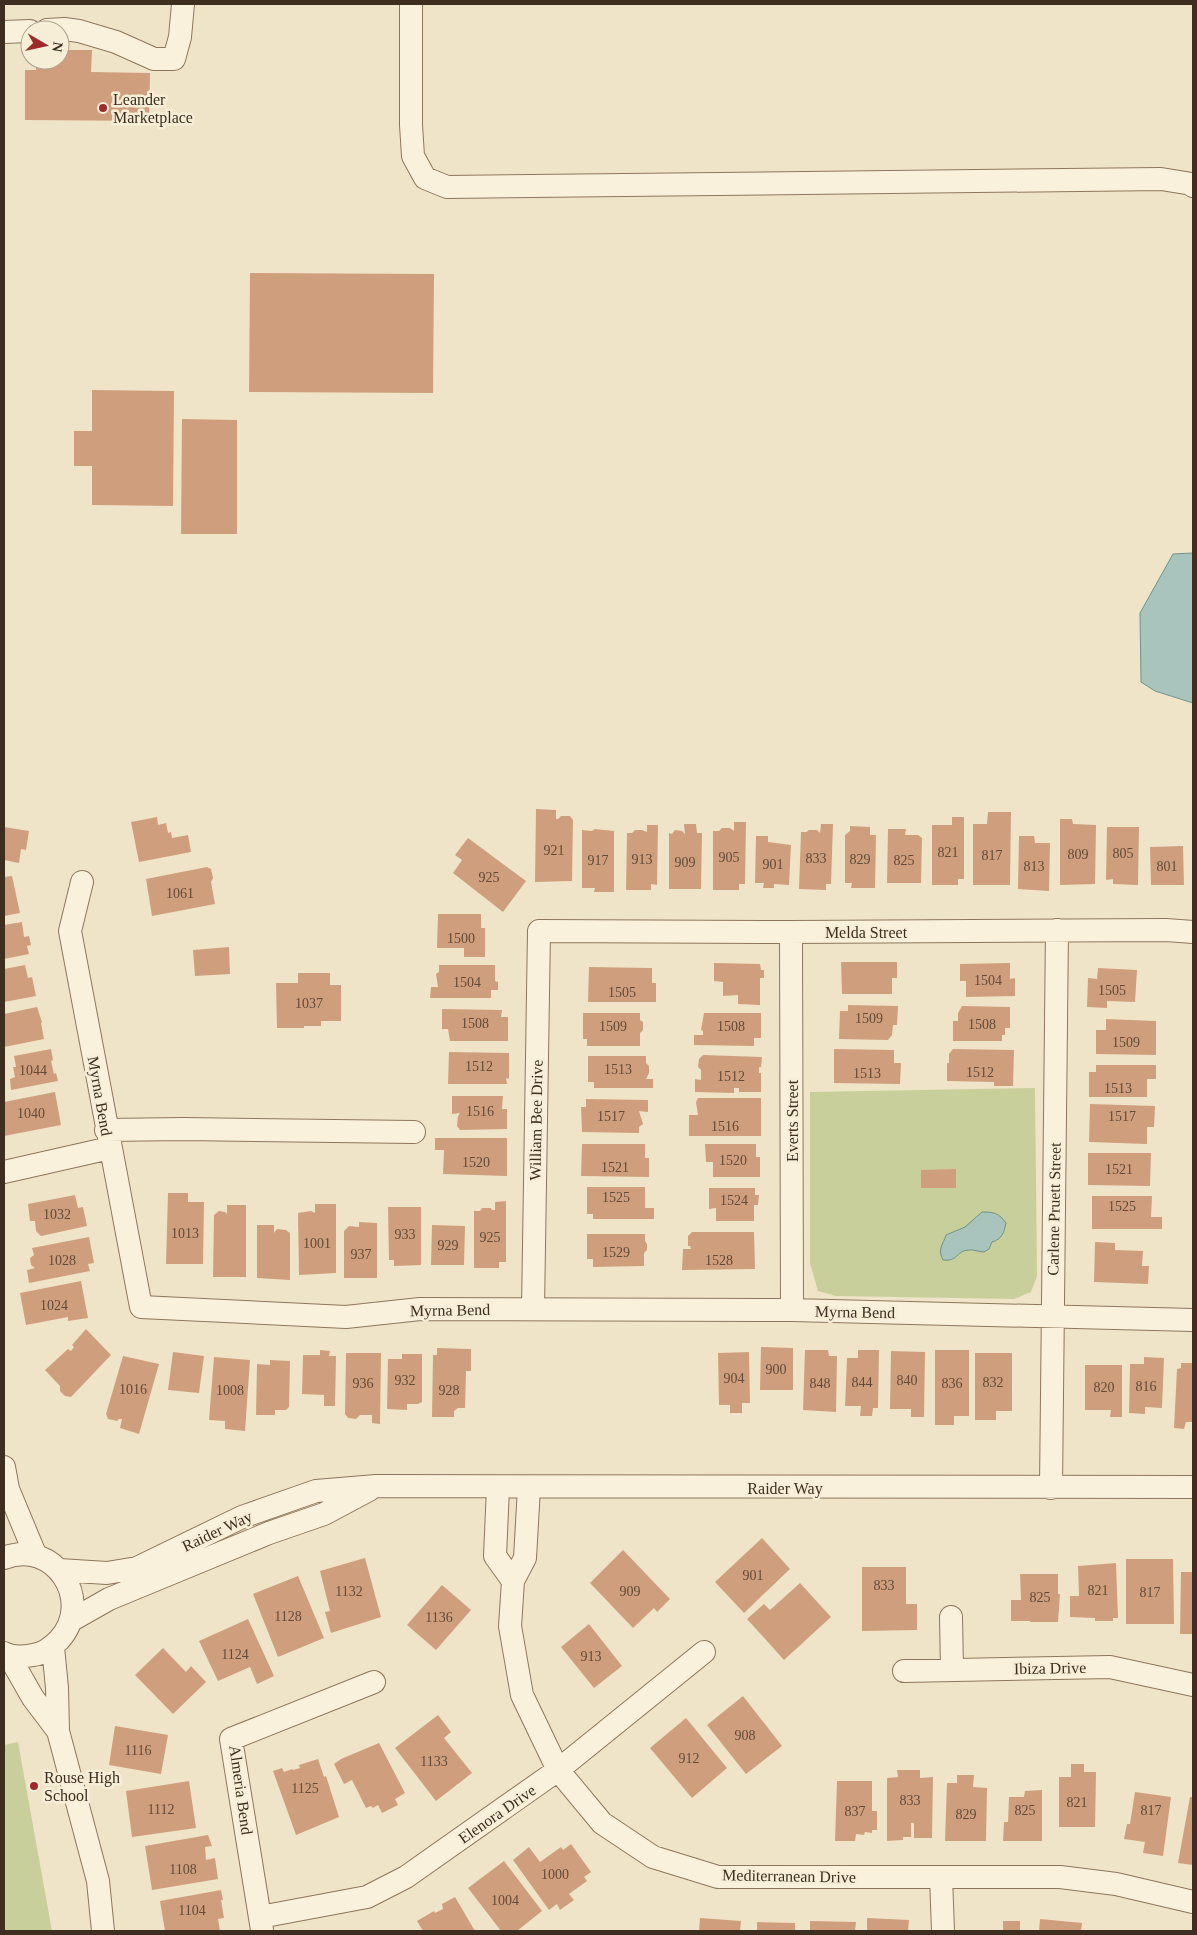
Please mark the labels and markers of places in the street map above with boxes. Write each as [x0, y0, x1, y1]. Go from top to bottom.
place label: Leander Marketplace [113, 91, 193, 127]
marker: Leander Marketplace [97, 102, 109, 114]
place label: Rouse High School [44, 1769, 120, 1804]
marker: Rouse High School [28, 1780, 40, 1792]

